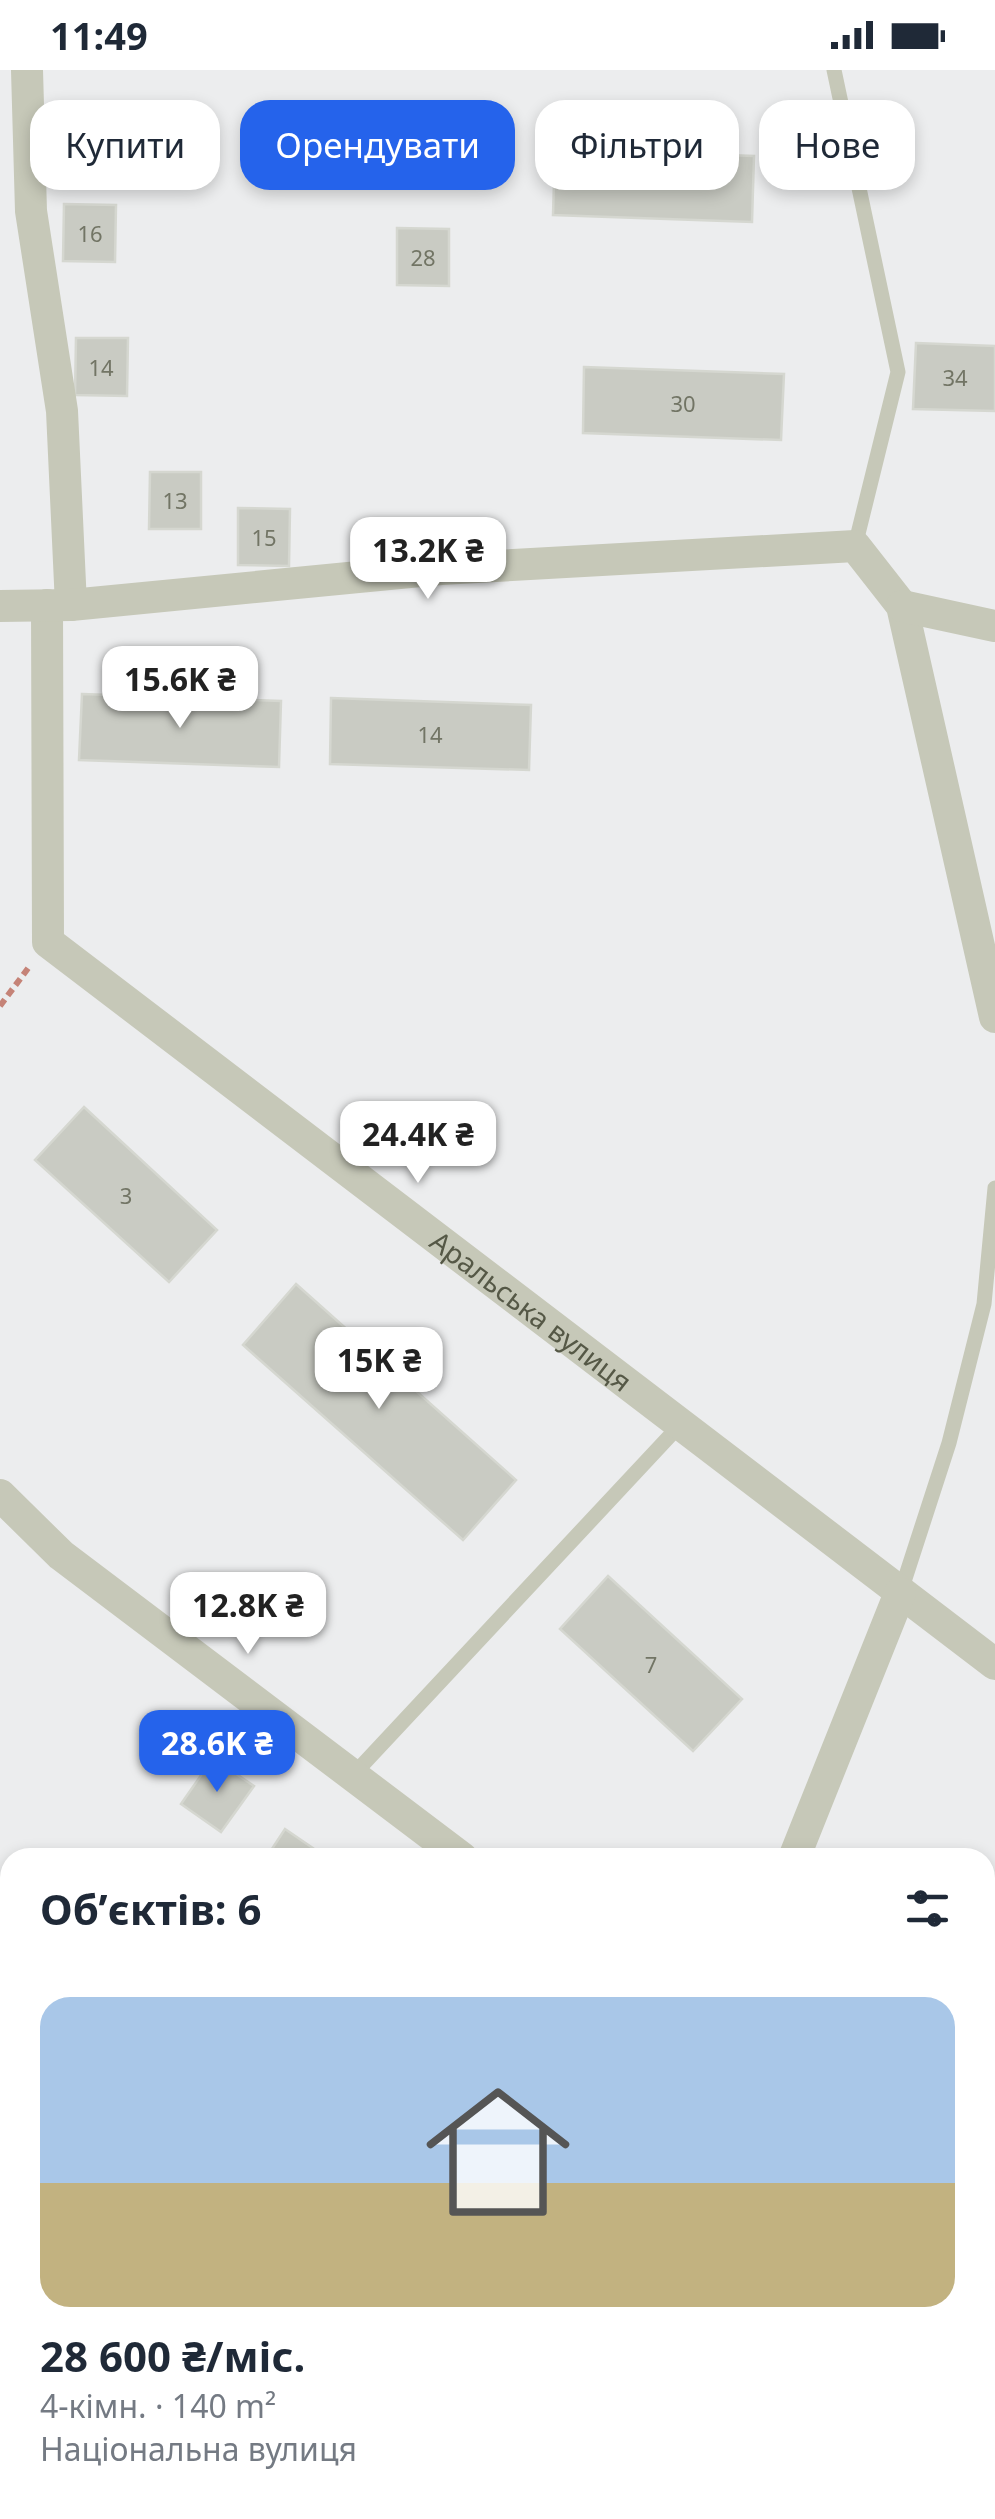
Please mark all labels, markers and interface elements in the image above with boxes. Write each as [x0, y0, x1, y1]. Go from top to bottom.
text: 11:49 [50, 9, 148, 61]
chip: Купити [30, 100, 220, 190]
chip: Орендувати [240, 100, 515, 190]
chip: Фільтри [535, 100, 739, 190]
chip: Нове [759, 100, 915, 190]
house number: 16 [77, 218, 103, 248]
house number: 28 [410, 242, 436, 272]
house number: 14 [88, 352, 114, 382]
house number: 34 [942, 362, 968, 392]
house number: 30 [670, 388, 696, 418]
house number: 13 [162, 485, 188, 515]
pin: 13.2K ₴ [336, 517, 520, 602]
house number: 15 [251, 522, 277, 552]
text: 13.2K ₴ [372, 528, 484, 571]
pin: 15.6K ₴ [88, 646, 272, 731]
text: 15.6K ₴ [124, 657, 236, 700]
house number: 14 [417, 719, 443, 749]
pin: 24.4K ₴ [326, 1101, 510, 1186]
text: 24.4K ₴ [362, 1112, 474, 1155]
house number: 3 [120, 1180, 132, 1210]
street label: Аральська вулиця [423, 1222, 640, 1400]
pin: 15K ₴ [309, 1327, 449, 1412]
text: 15K ₴ [337, 1338, 421, 1381]
pin: 12.8K ₴ [156, 1572, 340, 1657]
text: 12.8K ₴ [192, 1583, 304, 1626]
house number: 7 [645, 1649, 657, 1679]
pin: 28.6K ₴ [125, 1710, 309, 1795]
text: 28.6K ₴ [161, 1721, 273, 1764]
text: Об’єктів: 6 [40, 1880, 262, 1937]
icon: filters [900, 1881, 955, 1936]
icon: home [408, 2062, 588, 2242]
text: 28 600 ₴/міс. [40, 2327, 305, 2384]
text: 4-кімн. · 140 m² [40, 2384, 276, 2427]
text: Національна вулиця [40, 2427, 357, 2470]

